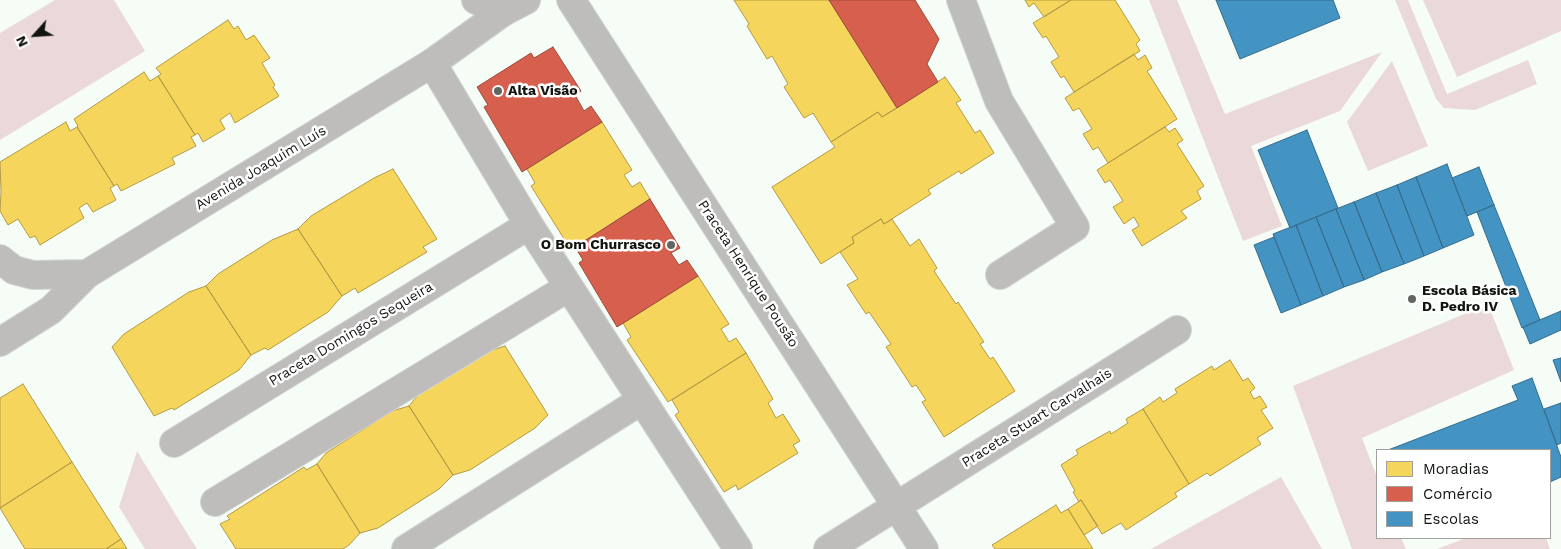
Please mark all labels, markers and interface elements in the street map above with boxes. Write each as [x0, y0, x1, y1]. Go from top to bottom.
north arrow [10, 10, 60, 60]
text: N [12, 33, 31, 50]
place label: Alta Visão [508, 83, 578, 99]
marker: Alta Visão [492, 85, 504, 97]
street label: Avenida Joaquim Luís [193, 122, 329, 214]
street label: Praceta Henrique Pousão [694, 197, 802, 351]
place label: O Bom Churrasco [541, 237, 661, 253]
marker: O Bom Churrasco [665, 239, 677, 251]
street label: Praceta Domingos Sequeira [266, 278, 436, 390]
place label: Escola Básica D. Pedro IV [1422, 283, 1517, 316]
marker: Escola Básica D. Pedro IV [1406, 293, 1418, 305]
street label: Praceta Stuart Carvalhais [959, 365, 1115, 471]
legend [1376, 449, 1551, 539]
text: Moradias [1423, 460, 1489, 478]
text: Comércio [1423, 485, 1493, 503]
text: Escolas [1423, 510, 1479, 528]

